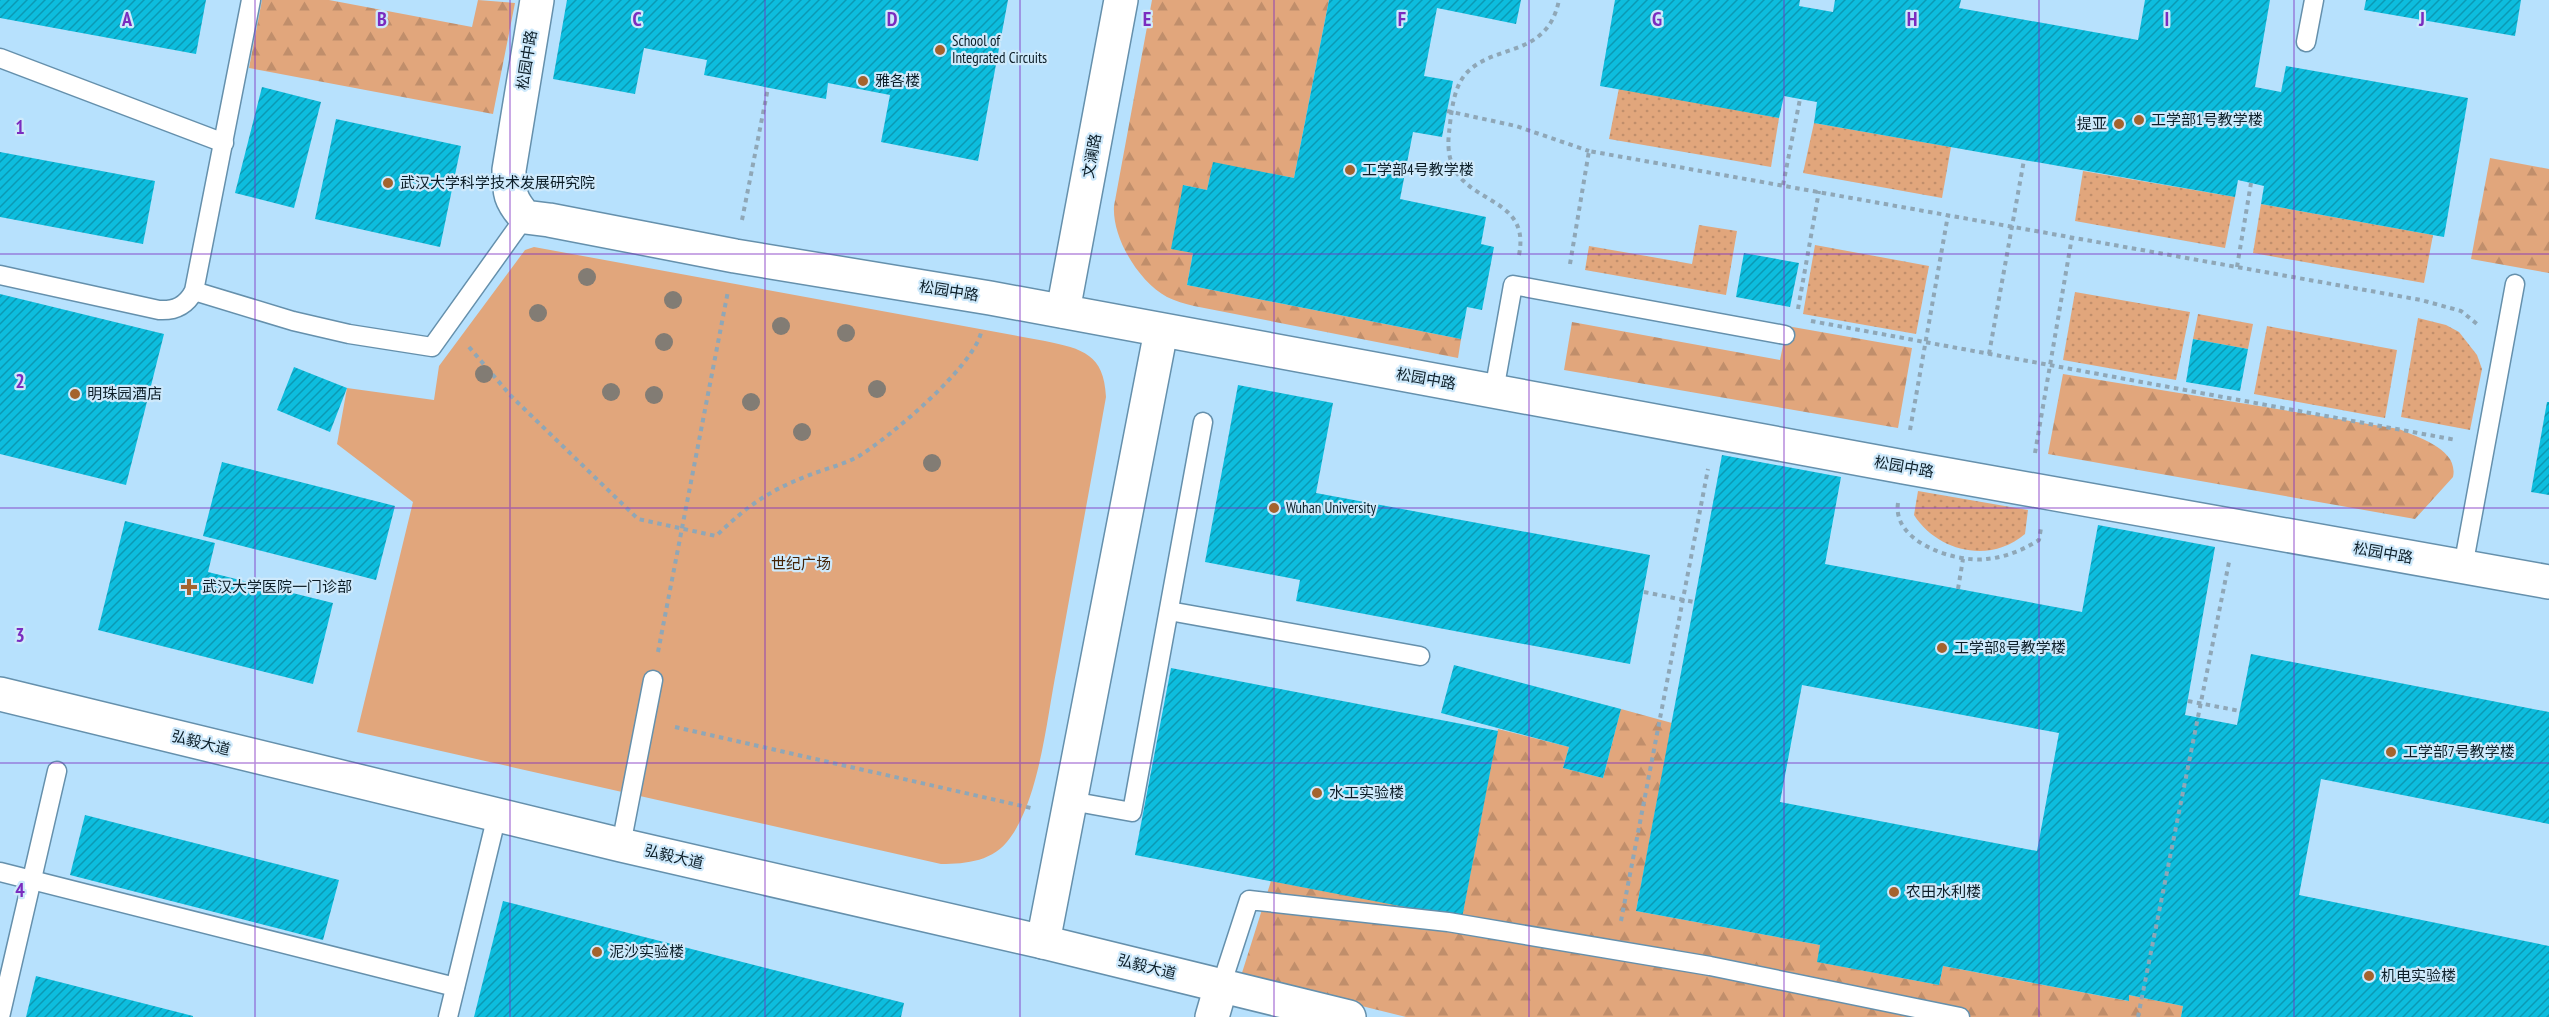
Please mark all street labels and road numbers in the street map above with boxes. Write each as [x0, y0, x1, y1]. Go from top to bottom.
street label: 松园中路 [512, 29, 541, 91]
street label: 文澜路 [1078, 132, 1105, 180]
street label: 松园中路 [918, 276, 980, 305]
street label: 松园中路 [1395, 364, 1457, 393]
street label: 松园中路 [1873, 452, 1935, 481]
street label: 松园中路 [2352, 538, 2414, 567]
street label: 弘毅大道 [170, 726, 233, 759]
street label: 弘毅大道 [643, 841, 705, 873]
street label: 弘毅大道 [1116, 950, 1179, 983]

